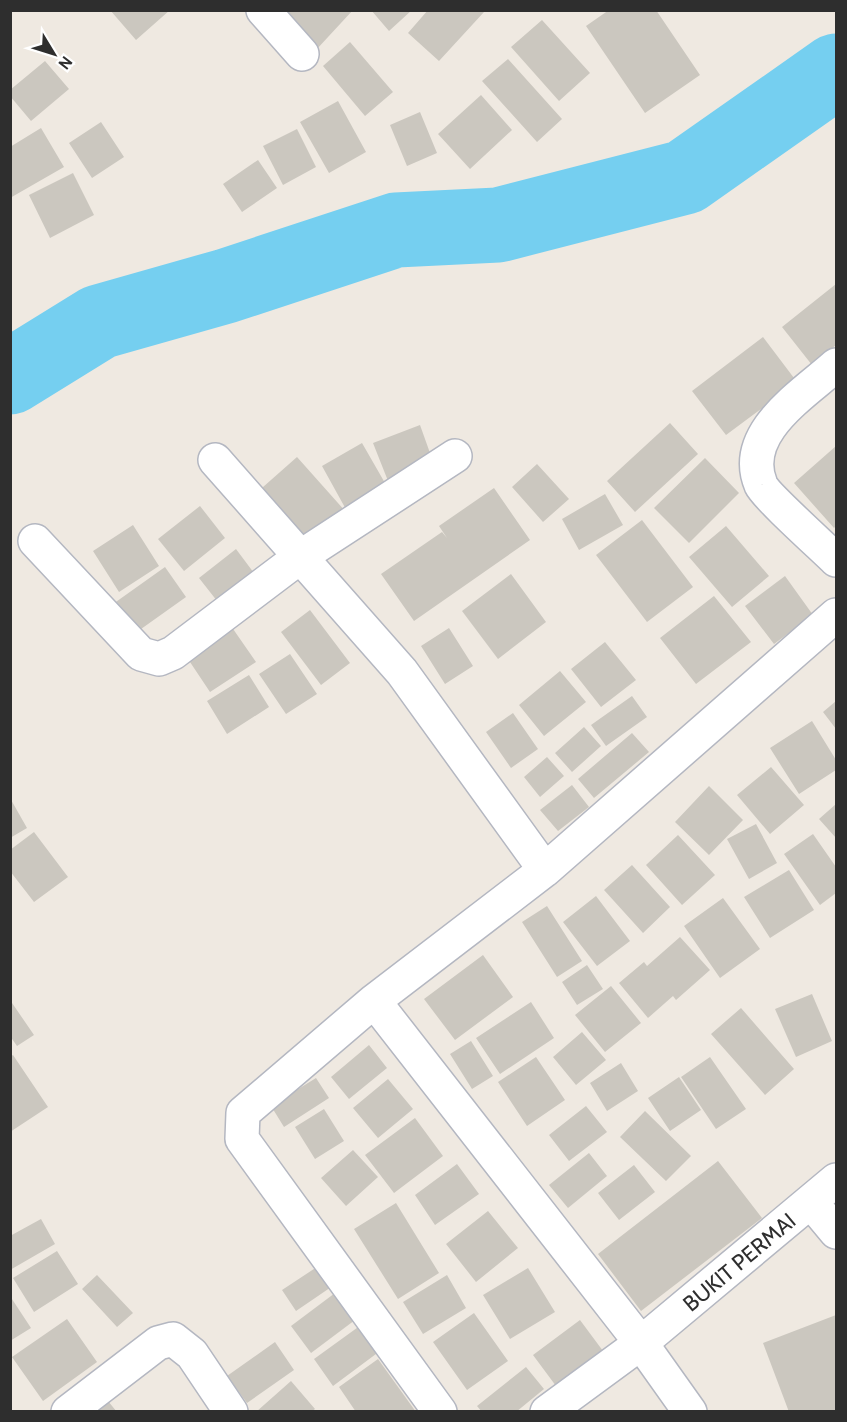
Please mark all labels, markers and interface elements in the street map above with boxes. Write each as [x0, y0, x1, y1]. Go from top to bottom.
north arrow [24, 24, 84, 84]
text: N [54, 53, 76, 73]
street label: BUKIT PERMAI [677, 1207, 801, 1317]

